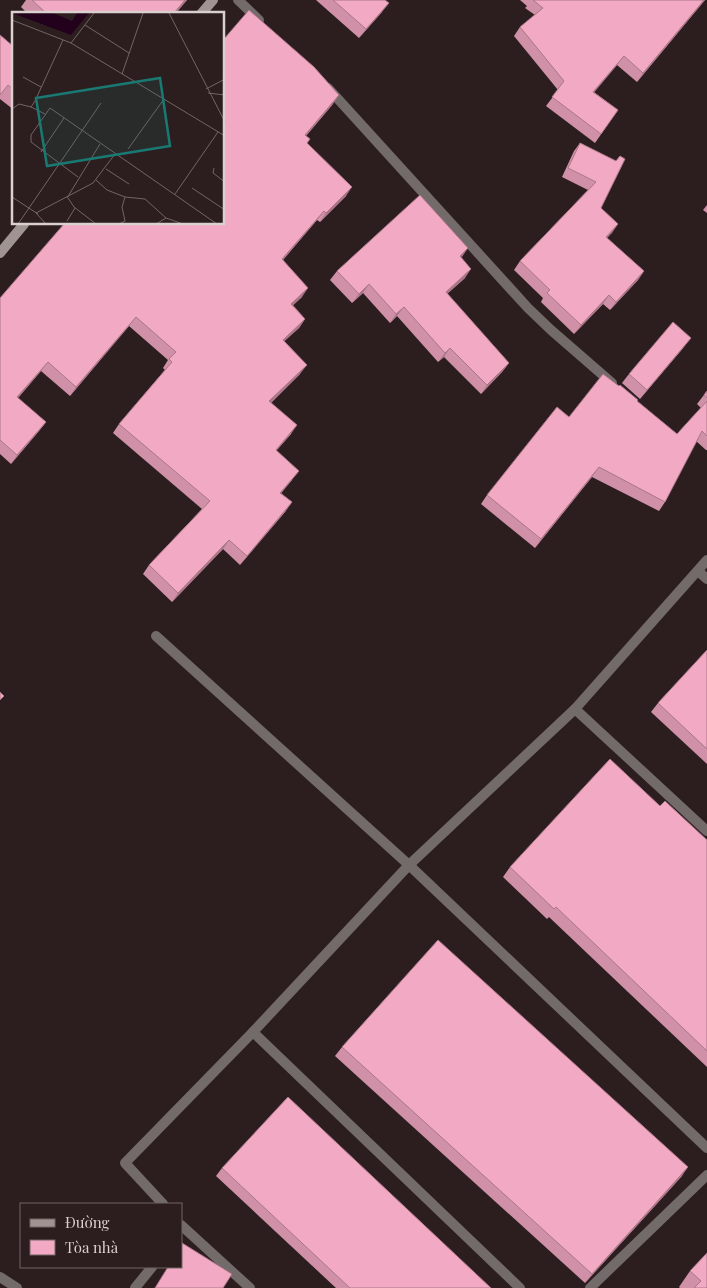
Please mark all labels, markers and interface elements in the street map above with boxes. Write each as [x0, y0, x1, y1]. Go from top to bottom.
inset map [12, 12, 225, 225]
legend [20, 1203, 182, 1268]
text: Đường [65, 1212, 110, 1232]
text: Tòa nhà [65, 1237, 119, 1257]

